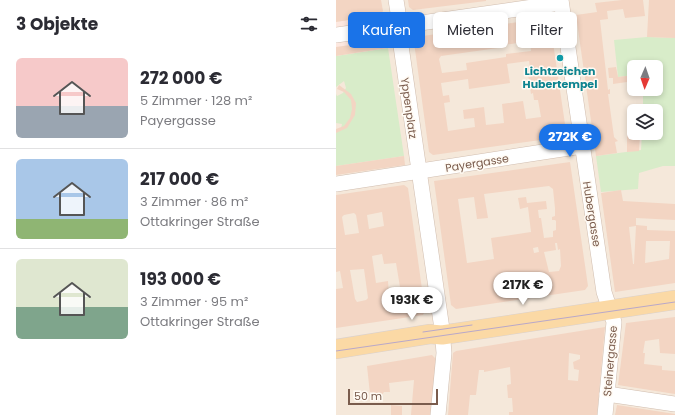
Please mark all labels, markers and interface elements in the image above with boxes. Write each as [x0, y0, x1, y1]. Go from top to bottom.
text: 3 Objekte [16, 12, 98, 36]
chip: Kaufen [348, 12, 425, 48]
chip: Mieten [433, 12, 508, 48]
chip: Filter [516, 12, 577, 48]
icon: filters [298, 13, 320, 35]
marker: Lichtzeichen Hubertempel [555, 53, 565, 63]
north arrow [627, 60, 663, 96]
map controls [627, 60, 663, 140]
place label: Lichtzeichen Hubertempel [523, 63, 597, 92]
text: 272 000 € [140, 66, 223, 90]
icon: home [48, 74, 96, 122]
street label: Yppenplatz [397, 76, 421, 140]
text: 5 Zimmer · 128 m² [140, 91, 252, 110]
button: layers [627, 104, 663, 140]
text: Payergasse [140, 111, 216, 130]
pin: 272K € [537, 124, 603, 158]
text: 272K € [548, 127, 592, 146]
street label: Payergasse [444, 150, 510, 176]
text: 217 000 € [140, 167, 219, 191]
icon: home [48, 175, 96, 223]
street label: Hubergasse [579, 180, 605, 248]
text: 3 Zimmer · 86 m² [140, 192, 248, 211]
text: Ottakringer Straße [140, 212, 260, 231]
text: 193 000 € [140, 267, 221, 291]
pin: 217K € [490, 272, 556, 306]
icon: home [48, 275, 96, 323]
text: 217K € [502, 275, 544, 294]
pin: 193K € [379, 287, 445, 321]
text: 193K € [391, 290, 433, 309]
text: 3 Zimmer · 95 m² [140, 292, 248, 311]
text: Ottakringer Straße [140, 312, 260, 331]
street label: Steinergasse [599, 325, 621, 397]
scale bar [348, 387, 438, 406]
text: 50 m [354, 388, 382, 404]

